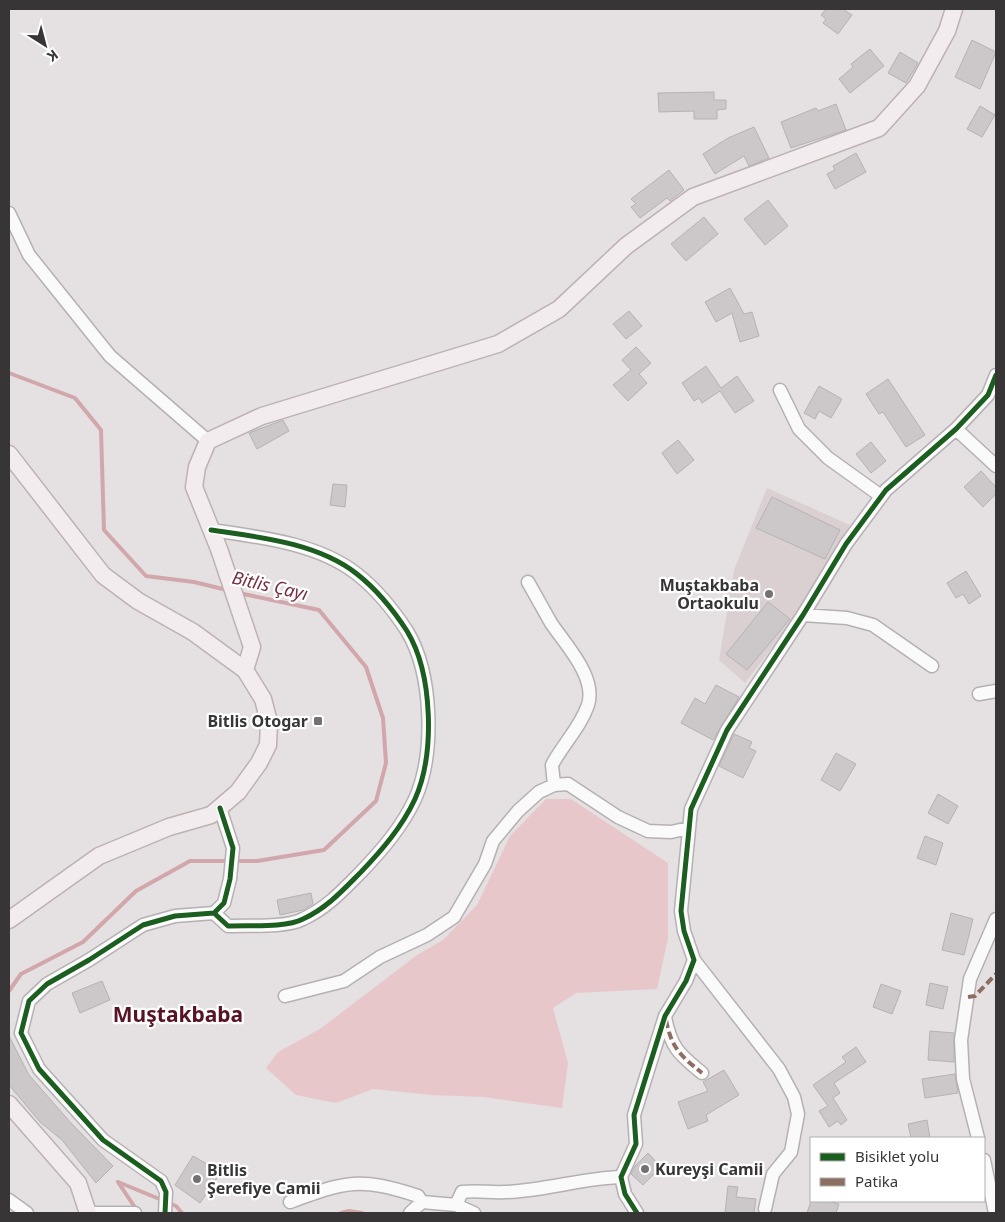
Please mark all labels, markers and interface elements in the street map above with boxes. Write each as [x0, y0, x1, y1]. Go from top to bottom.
north arrow [20, 20, 70, 70]
text: K [43, 46, 62, 67]
water label: Bitlis Çayı [230, 565, 311, 605]
place label: Muştakbaba Ortaokulu [660, 574, 759, 614]
marker: Muştakbaba Ortaokulu [763, 588, 775, 600]
place label: Bitlis Otogar [207, 710, 308, 732]
marker: Bitlis Otogar [312, 715, 324, 727]
district label: Muştakbaba [113, 1000, 243, 1028]
legend [810, 1137, 985, 1202]
text: Bisiklet yolu [855, 1146, 939, 1166]
place label: Kureyşi Camii [655, 1158, 763, 1180]
place label: Bitlis Şerefiye Camii [207, 1159, 321, 1199]
marker: Kureyşi Camii [639, 1163, 651, 1175]
text: Patika [855, 1171, 898, 1191]
marker: Bitlis Şerefiye Camii [191, 1173, 203, 1185]

